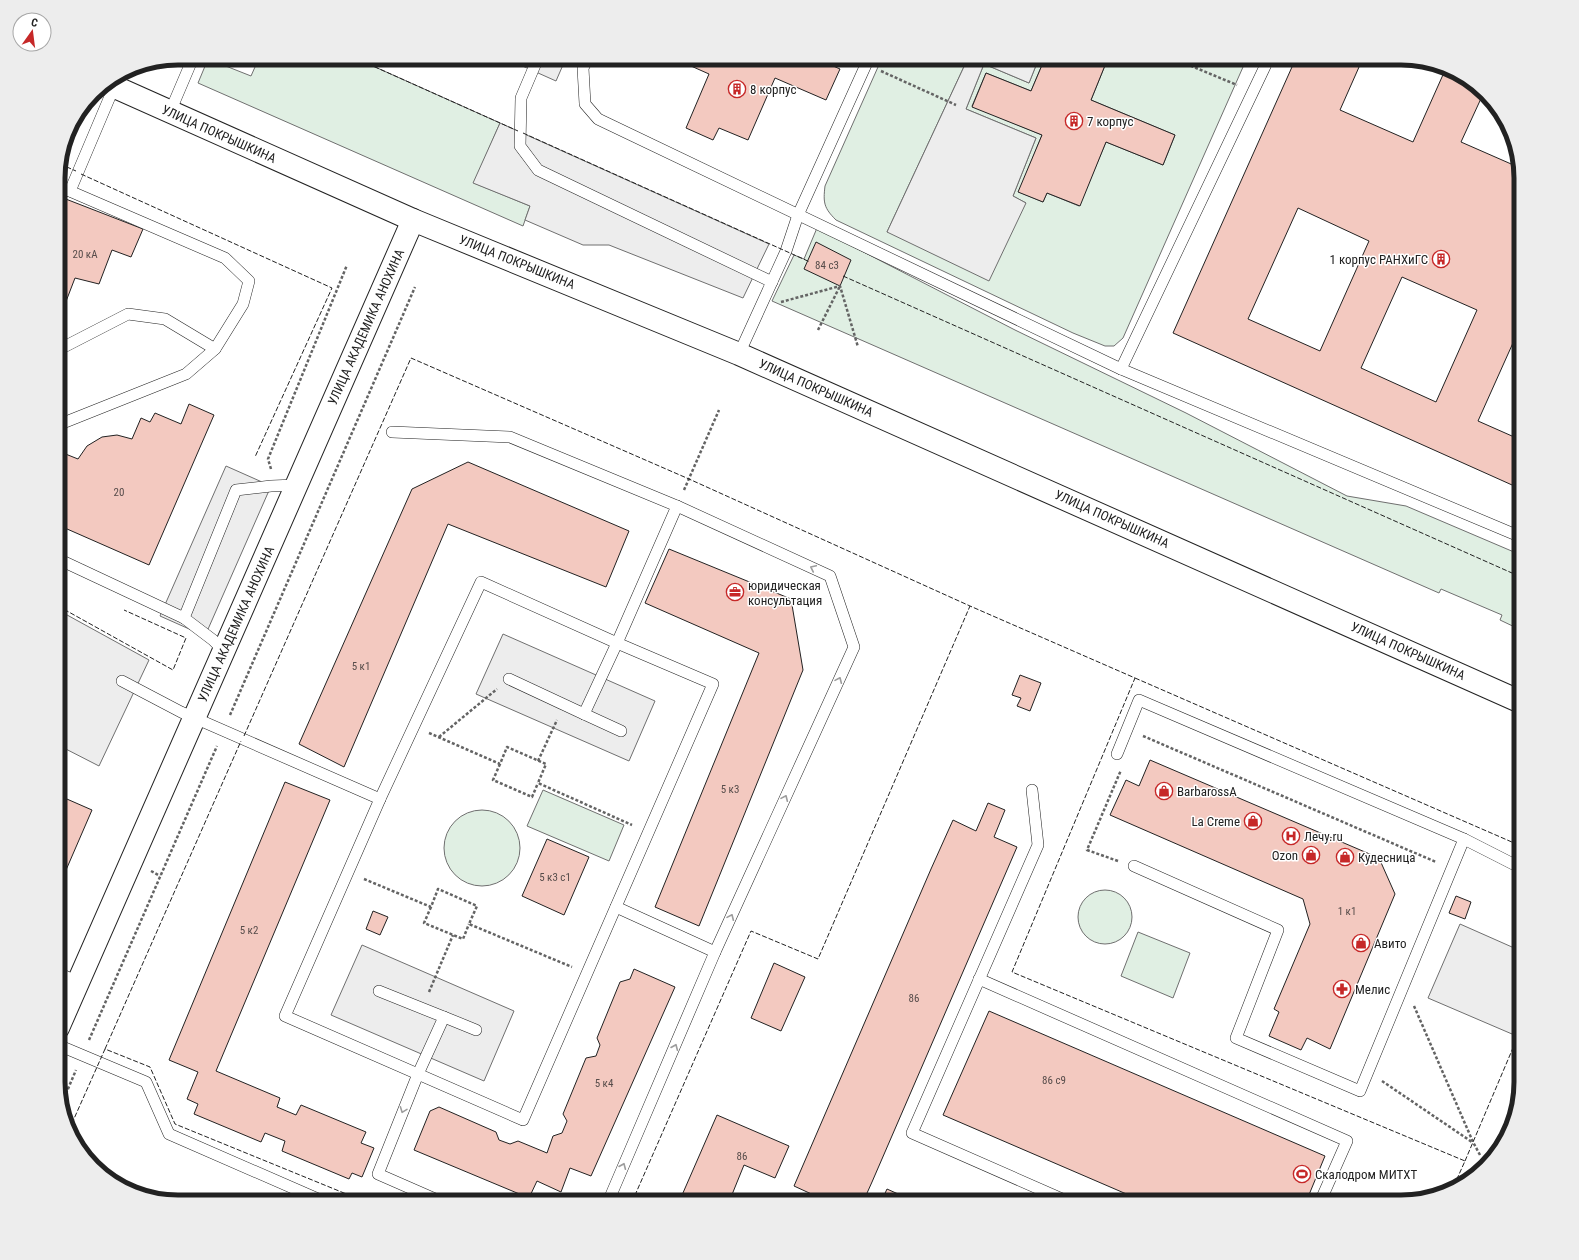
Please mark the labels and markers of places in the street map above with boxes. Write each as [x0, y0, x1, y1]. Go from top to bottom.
building icon: 8 корпус [727, 79, 747, 99]
place label: 8 корпус [750, 82, 796, 97]
building icon: 7 корпус [1064, 111, 1084, 131]
place label: 7 корпус [1087, 114, 1133, 129]
building icon: 1 корпус РАНХиГС [1431, 249, 1451, 269]
place label: 1 корпус РАНХиГС [1330, 252, 1428, 267]
place label: юридическая консультация [748, 578, 822, 608]
office icon: юридическая консультация [725, 582, 745, 602]
shop icon: BarbarossA [1154, 781, 1174, 801]
place label: BarbarossA [1177, 784, 1237, 799]
shop icon: La Creme [1243, 811, 1263, 831]
place label: La Creme [1191, 814, 1240, 829]
hospital icon: Лечу.ru [1281, 826, 1301, 846]
place label: Лечу.ru [1304, 829, 1343, 844]
shop icon: Ozon [1301, 845, 1321, 865]
shop icon: Кудесница [1335, 847, 1355, 867]
place label: Ozon [1272, 848, 1298, 863]
place label: Кудесница [1358, 850, 1415, 865]
shop icon: Авито [1351, 933, 1371, 953]
place label: Авито [1374, 936, 1406, 951]
pharmacy icon: Мелис [1332, 979, 1352, 999]
place label: Мелис [1355, 982, 1390, 997]
sports icon: Скалодром МИТХТ [1292, 1164, 1312, 1184]
place label: Скалодром МИТХТ [1315, 1167, 1417, 1182]

